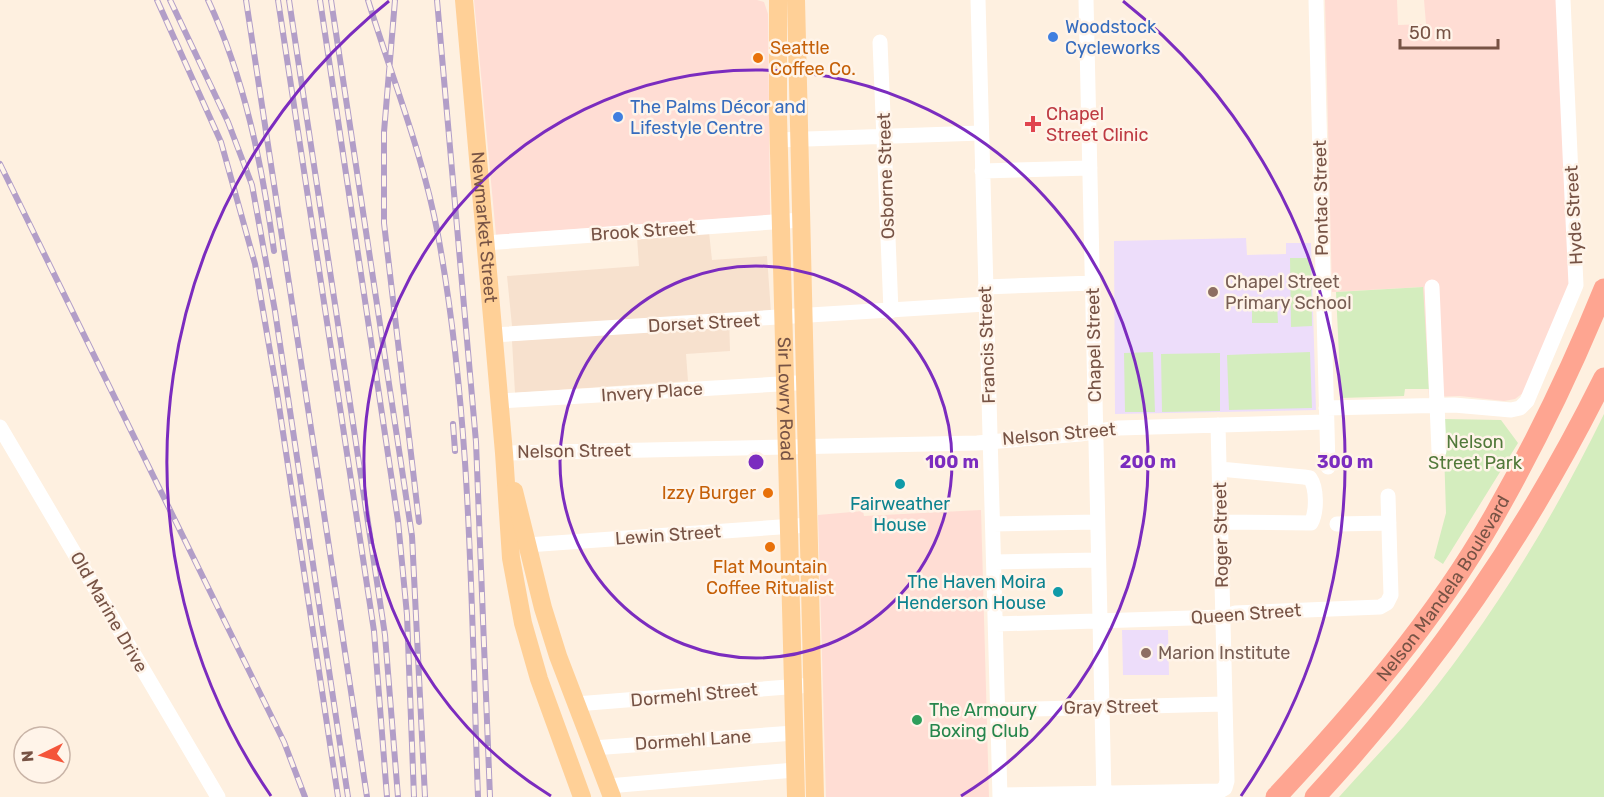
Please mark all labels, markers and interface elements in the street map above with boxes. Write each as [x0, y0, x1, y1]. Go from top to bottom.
scale bar [1400, 12, 1498, 50]
place label: Woodstock Cycleworks [1065, 16, 1160, 59]
text: 50 m [1409, 22, 1452, 44]
marker: Woodstock Cycleworks [1046, 30, 1060, 44]
place label: Seattle Coffee Co. [770, 37, 856, 80]
marker: Seattle Coffee Co. [751, 51, 765, 65]
place label: The Palms Décor and Lifestyle Centre [630, 96, 806, 139]
place label: Chapel Street Clinic [1046, 103, 1148, 146]
marker: The Palms Décor and Lifestyle Centre [611, 110, 625, 124]
street label: Osborne Street [873, 112, 899, 240]
marker: Chapel Street Clinic [1024, 115, 1042, 133]
street label: Pontac Street [1309, 140, 1333, 256]
street label: Newmarket Street [466, 150, 502, 304]
street label: Hyde Street [1560, 165, 1588, 265]
street label: Brook Street [590, 216, 696, 246]
place label: Chapel Street Primary School [1225, 271, 1352, 314]
marker: Chapel Street Primary School [1206, 285, 1220, 299]
street label: Francis Street [974, 286, 1000, 404]
street label: Chapel Street [1082, 288, 1106, 402]
street label: Dorset Street [647, 309, 761, 337]
street label: Sir Lowry Road [773, 336, 798, 461]
street label: Invery Place [600, 377, 704, 407]
street label: Nelson Street [1001, 418, 1117, 450]
park label: Nelson Street Park [1428, 431, 1523, 474]
street label: Nelson Street [517, 439, 631, 463]
text: 100 m [925, 451, 979, 473]
text: 200 m [1120, 451, 1176, 473]
text: 300 m [1317, 451, 1373, 473]
centre of rings [746, 452, 766, 472]
marker: Fairweather House [893, 477, 907, 491]
place label: Izzy Burger [662, 482, 756, 504]
street label: Roger Street [1209, 482, 1233, 588]
marker: Izzy Burger [761, 486, 775, 500]
street label: Nelson Mandela Boulevard [1372, 492, 1514, 686]
place label: Fairweather House [850, 493, 950, 536]
street label: Lewin Street [614, 520, 722, 550]
marker: Flat Mountain Coffee Ritualist [763, 540, 777, 554]
street label: Old Marine Drive [66, 548, 152, 676]
place label: Flat Mountain Coffee Ritualist [706, 556, 834, 599]
place label: The Haven Moira Henderson House [896, 571, 1046, 614]
marker: The Haven Moira Henderson House [1051, 585, 1065, 599]
street label: Queen Street [1190, 599, 1302, 629]
place label: Marion Institute [1158, 642, 1290, 664]
marker: Marion Institute [1139, 646, 1153, 660]
street label: Dormehl Street [630, 678, 758, 712]
street label: Gray Street [1064, 695, 1158, 719]
place label: The Armoury Boxing Club [929, 699, 1037, 742]
marker: The Armoury Boxing Club [910, 713, 924, 727]
north arrow [12, 725, 72, 785]
street label: Dormehl Lane [634, 725, 752, 755]
text: N [18, 750, 38, 763]

